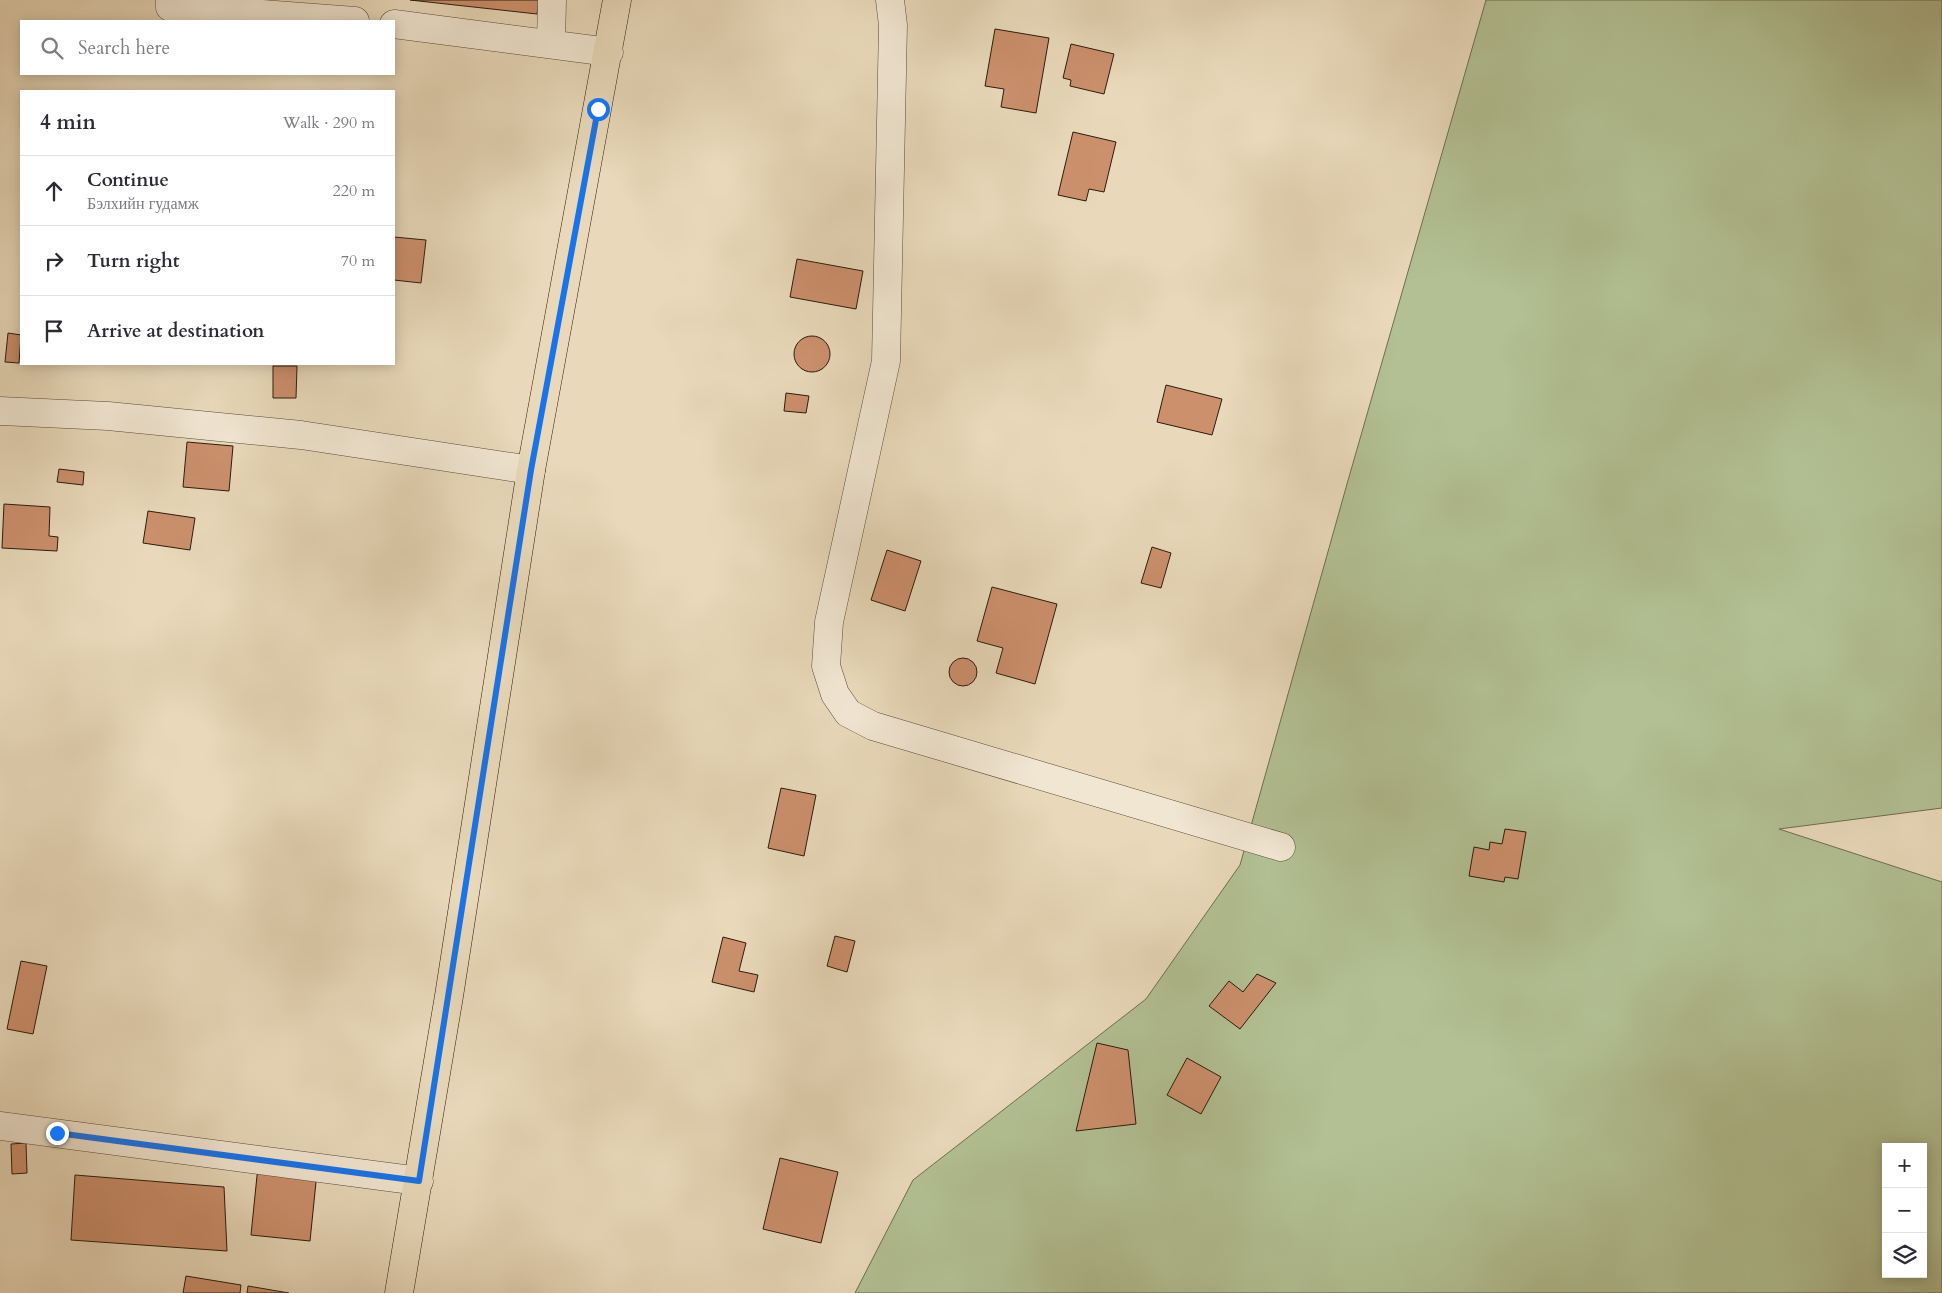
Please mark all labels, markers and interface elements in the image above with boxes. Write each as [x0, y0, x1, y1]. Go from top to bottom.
search box [20, 20, 395, 75]
icon: search [38, 34, 66, 62]
text: Search here [78, 35, 170, 61]
route start [587, 98, 610, 121]
text: 4 min [40, 108, 96, 137]
text: Walk · 290 m [283, 112, 375, 134]
text: Continue [87, 167, 169, 193]
icon: ahead [40, 177, 68, 205]
text: 220 m [333, 180, 375, 202]
text: Бэлхийн гудамж [87, 193, 199, 215]
icon: right [40, 247, 68, 275]
text: Turn right [87, 248, 179, 274]
text: 70 m [341, 250, 375, 272]
icon: arrive [40, 317, 68, 345]
text: Arrive at destination [87, 318, 264, 344]
route end [46, 1122, 69, 1145]
map controls [1882, 1143, 1927, 1278]
button: + [1882, 1143, 1927, 1188]
button: − [1882, 1188, 1927, 1233]
button: layers [1882, 1233, 1927, 1278]

